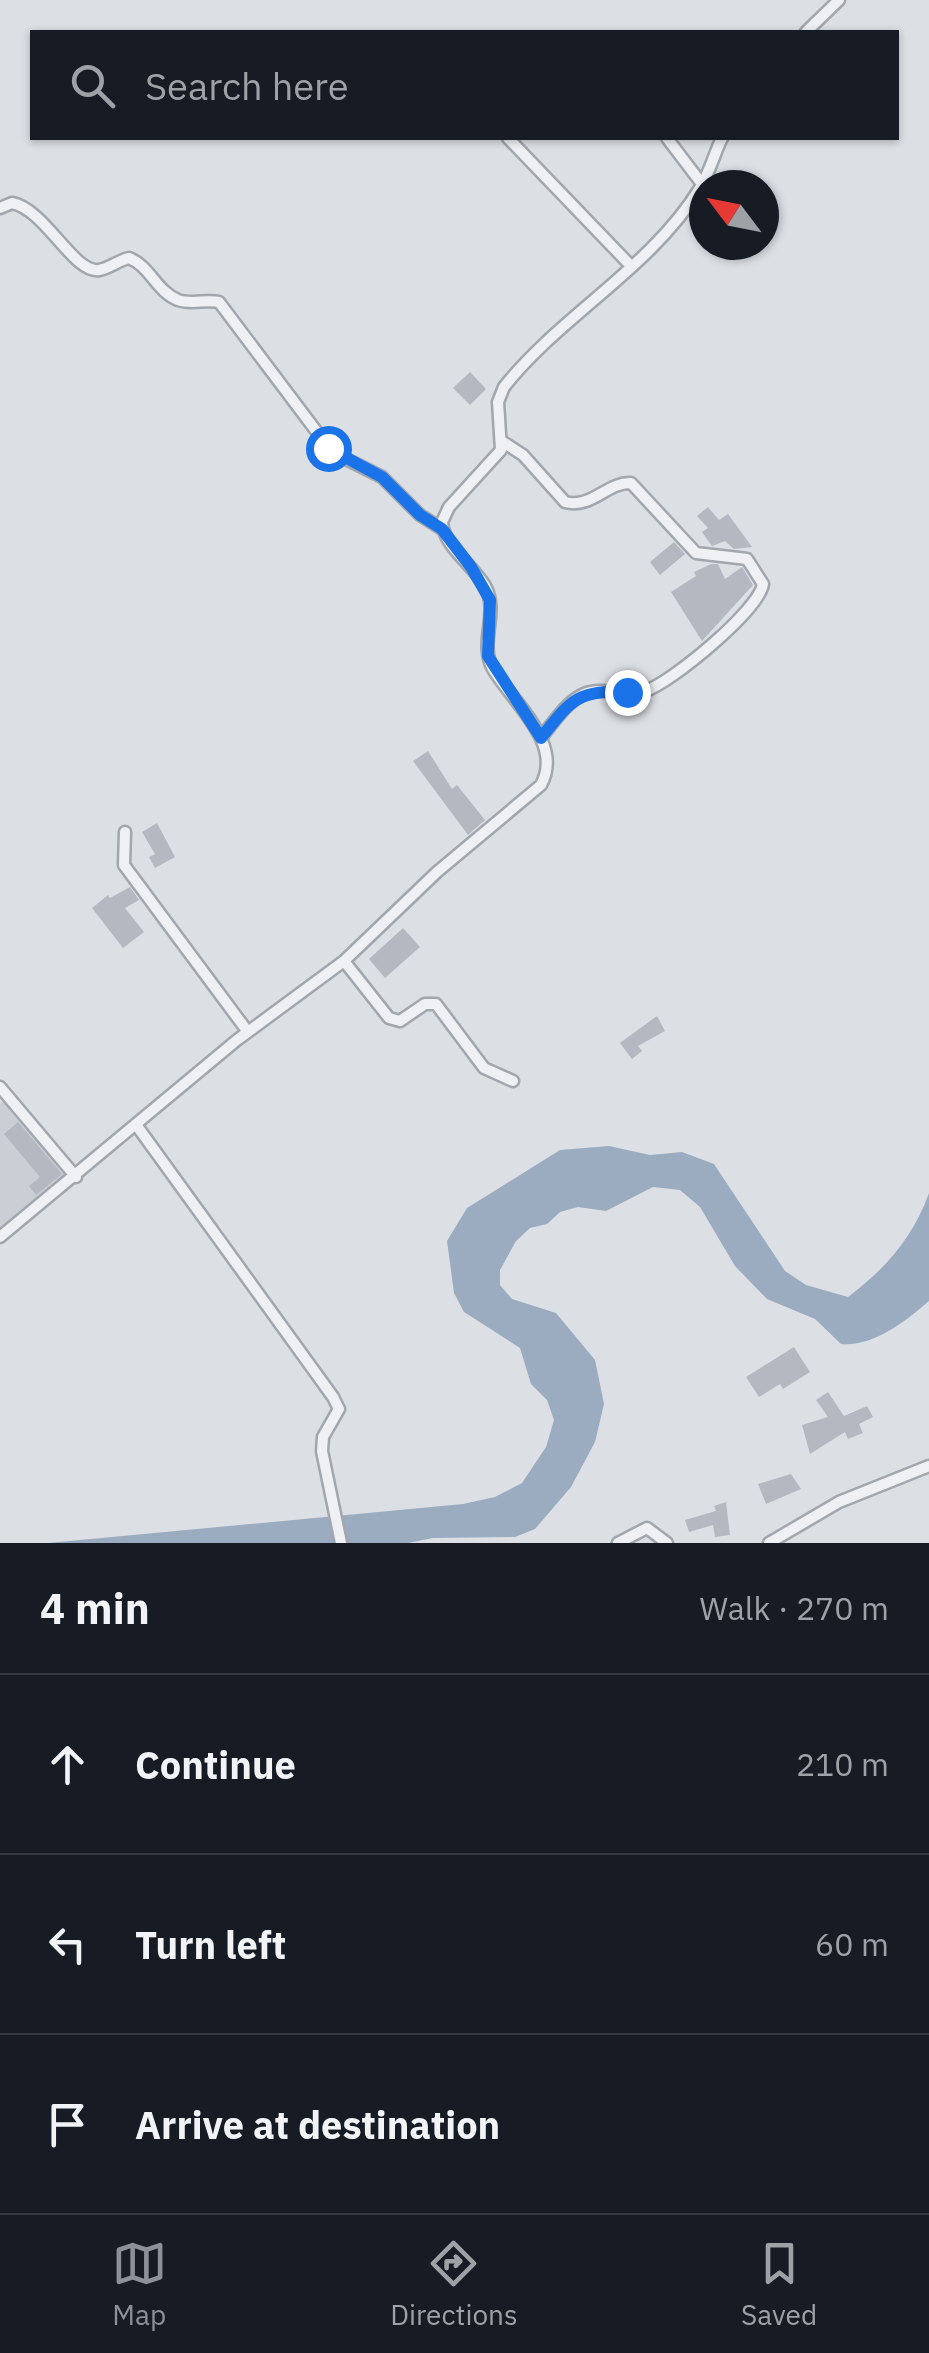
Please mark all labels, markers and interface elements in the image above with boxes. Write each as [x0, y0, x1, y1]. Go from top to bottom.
search box [30, 30, 899, 140]
icon: search [65, 58, 120, 113]
text: Search here [145, 61, 349, 110]
north arrow [689, 170, 779, 260]
route start [306, 426, 352, 472]
route end [605, 670, 651, 716]
text: 4 min [40, 1581, 150, 1636]
text: Walk · 270 m [700, 1587, 889, 1629]
icon: ahead [40, 1737, 95, 1792]
text: Continue [135, 1740, 296, 1789]
text: 210 m [796, 1743, 889, 1785]
icon: left [40, 1917, 95, 1972]
text: Turn left [135, 1920, 286, 1969]
text: 60 m [815, 1923, 889, 1965]
icon: arrive [40, 2097, 95, 2152]
text: Arrive at destination [135, 2100, 500, 2149]
tab: Map [112, 2236, 167, 2333]
tab: Directions [390, 2236, 518, 2333]
tab: Saved [741, 2236, 817, 2333]

